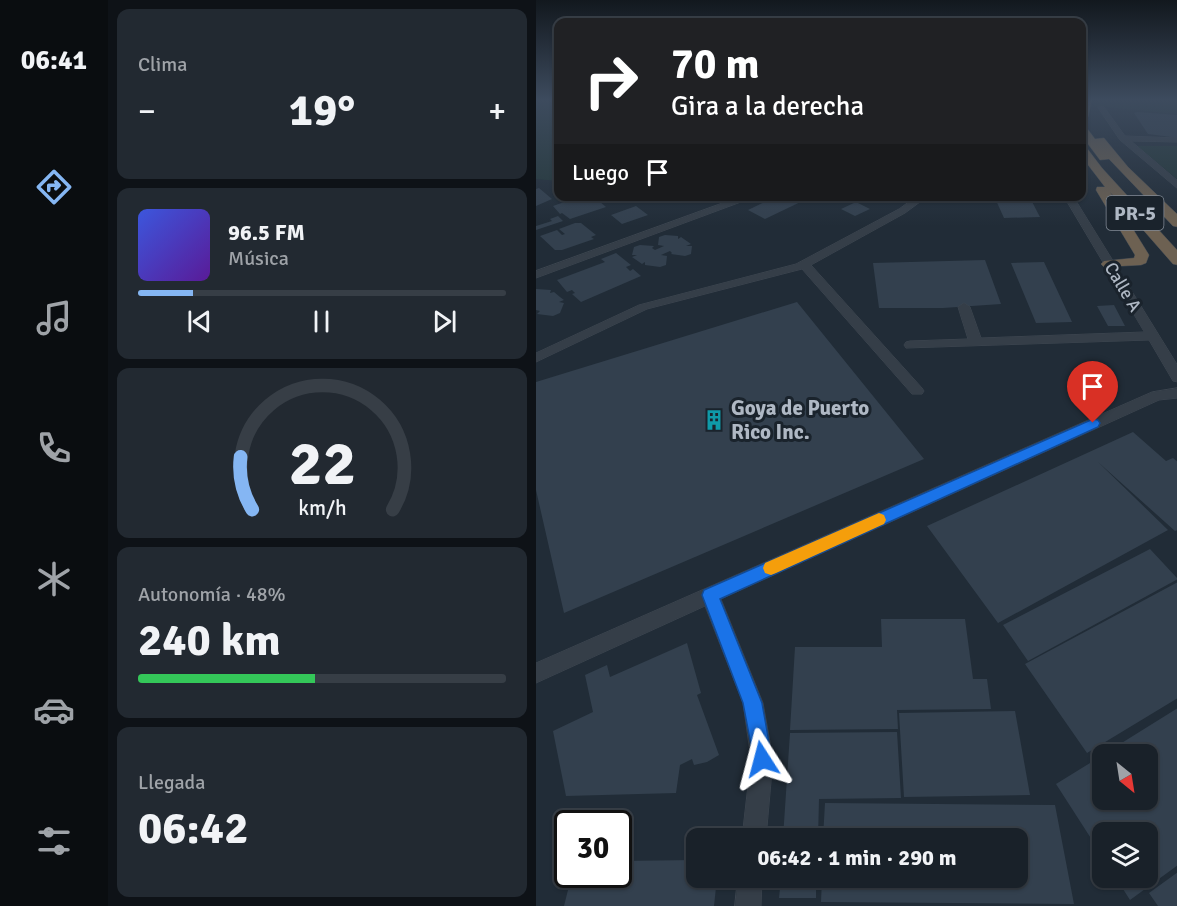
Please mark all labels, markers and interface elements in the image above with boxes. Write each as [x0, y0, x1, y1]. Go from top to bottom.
text: 70 m [671, 39, 760, 90]
icon: right [572, 42, 650, 120]
text: 06:41 [21, 44, 87, 77]
text: Clima [138, 52, 187, 77]
text: 19° [289, 83, 355, 138]
text: Gira a la derecha [671, 90, 864, 123]
text: − [138, 91, 156, 132]
text: + [488, 91, 506, 132]
icon: arrive [641, 156, 674, 189]
text: Luego [572, 159, 629, 186]
icon: directions [33, 166, 75, 208]
road number: PR-5 [1106, 196, 1164, 230]
text: 96.5 FM [228, 219, 305, 246]
text: Música [228, 246, 289, 271]
street label: Calle A [1100, 258, 1146, 316]
icon: music [33, 297, 75, 339]
icon: previous [183, 305, 216, 338]
icon: pause [305, 305, 338, 338]
icon: next [428, 305, 461, 338]
pin [1067, 361, 1118, 423]
icon: arrive [1076, 370, 1109, 403]
place label: Goya de Puerto Rico Inc. [731, 395, 869, 445]
building icon: Goya de Puerto Rico Inc. [702, 408, 726, 432]
text: 22 [288, 425, 356, 502]
icon: phone [33, 427, 75, 469]
text: km/h [298, 495, 346, 521]
icon: climate [33, 558, 75, 600]
text: Autonomía · 48% [138, 582, 286, 607]
text: 240 km [138, 613, 281, 668]
icon: car [33, 689, 75, 731]
position arrow [730, 727, 794, 791]
north arrow [1092, 744, 1158, 810]
map controls [1092, 744, 1158, 888]
text: Llegada [138, 770, 205, 795]
text: 06:42 [138, 801, 248, 856]
speed limit sign: 30 [554, 810, 632, 888]
icon: filters [33, 820, 75, 862]
button: layers [1092, 822, 1158, 888]
text: 06:42 · 1 min · 290 m [757, 844, 957, 871]

